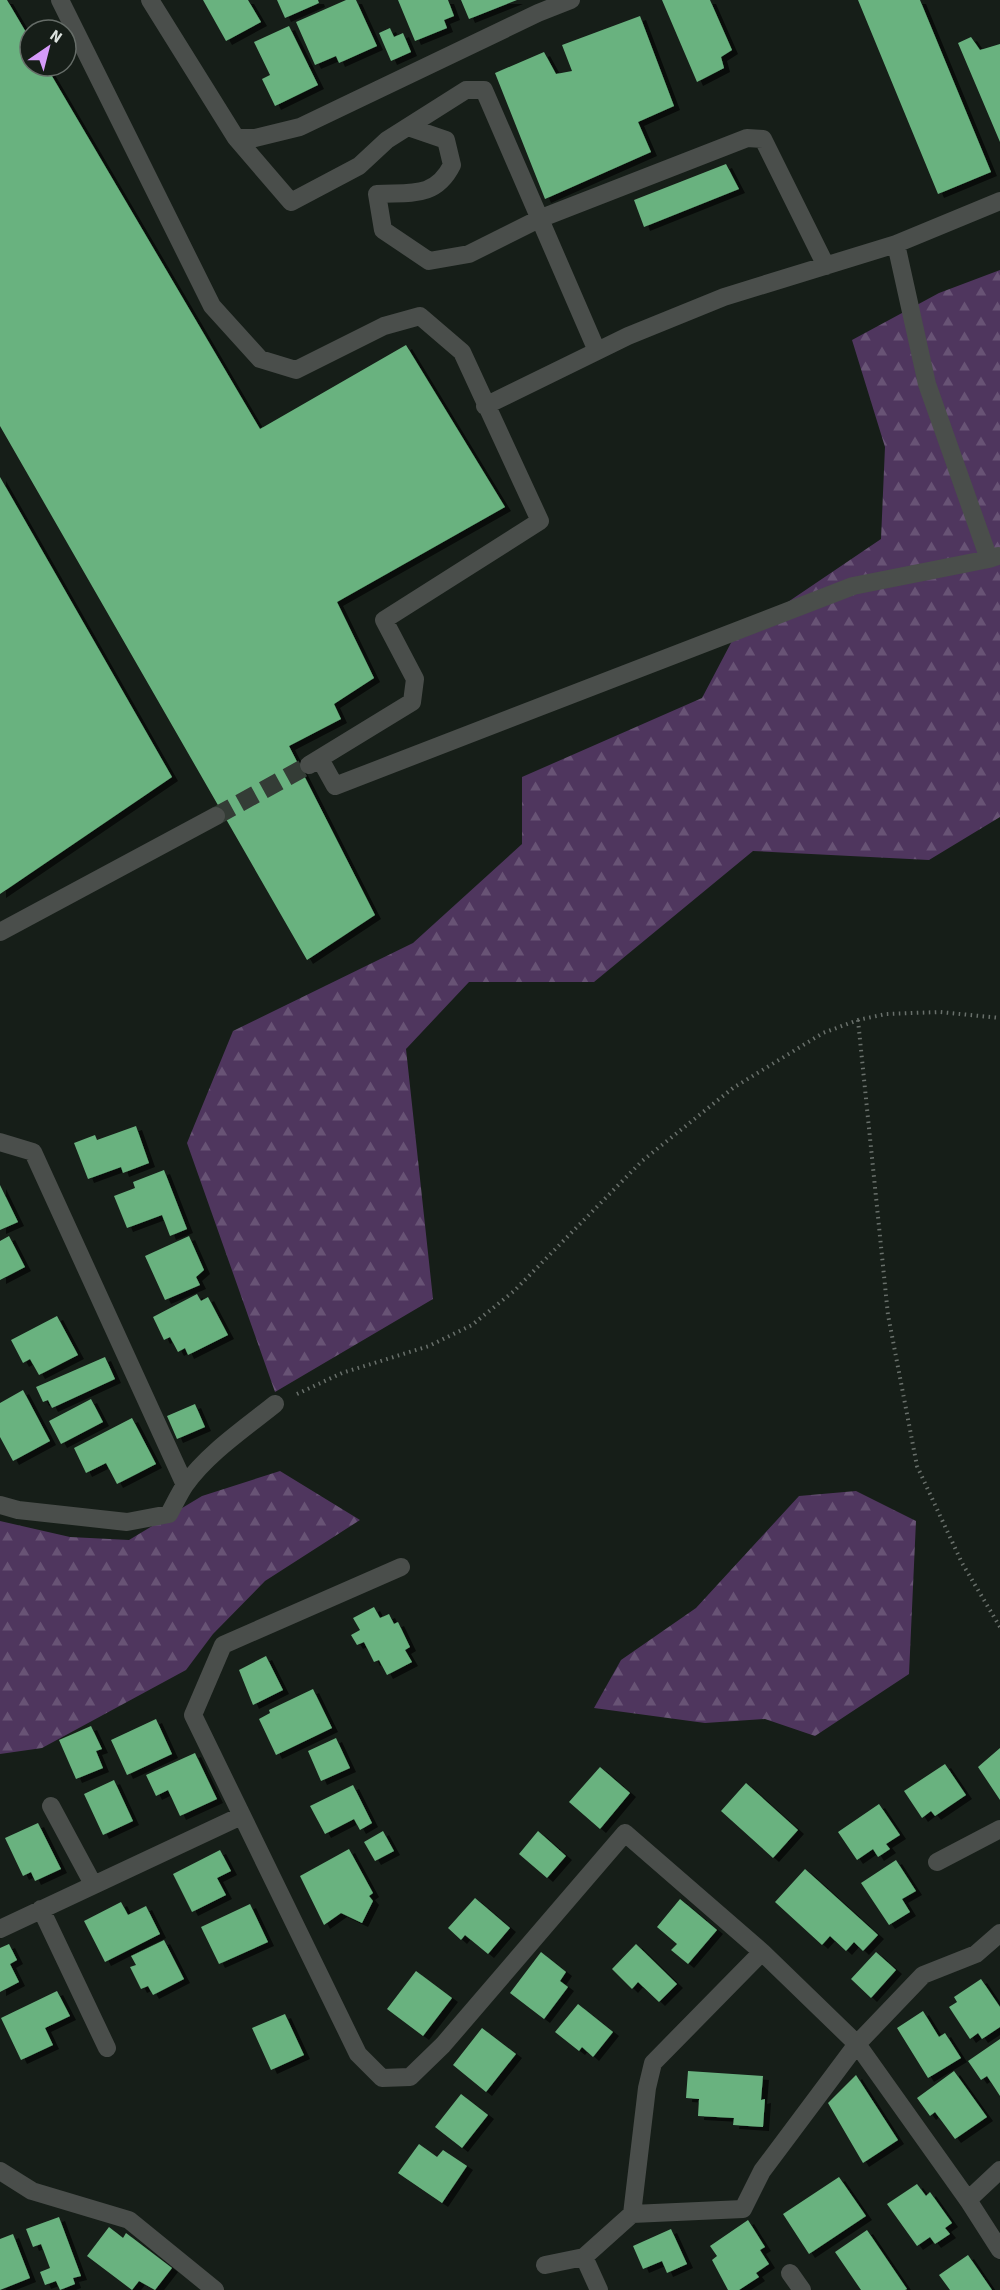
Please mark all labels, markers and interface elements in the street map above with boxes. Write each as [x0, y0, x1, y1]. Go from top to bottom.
north arrow [18, 18, 78, 78]
text: N [45, 24, 67, 49]

